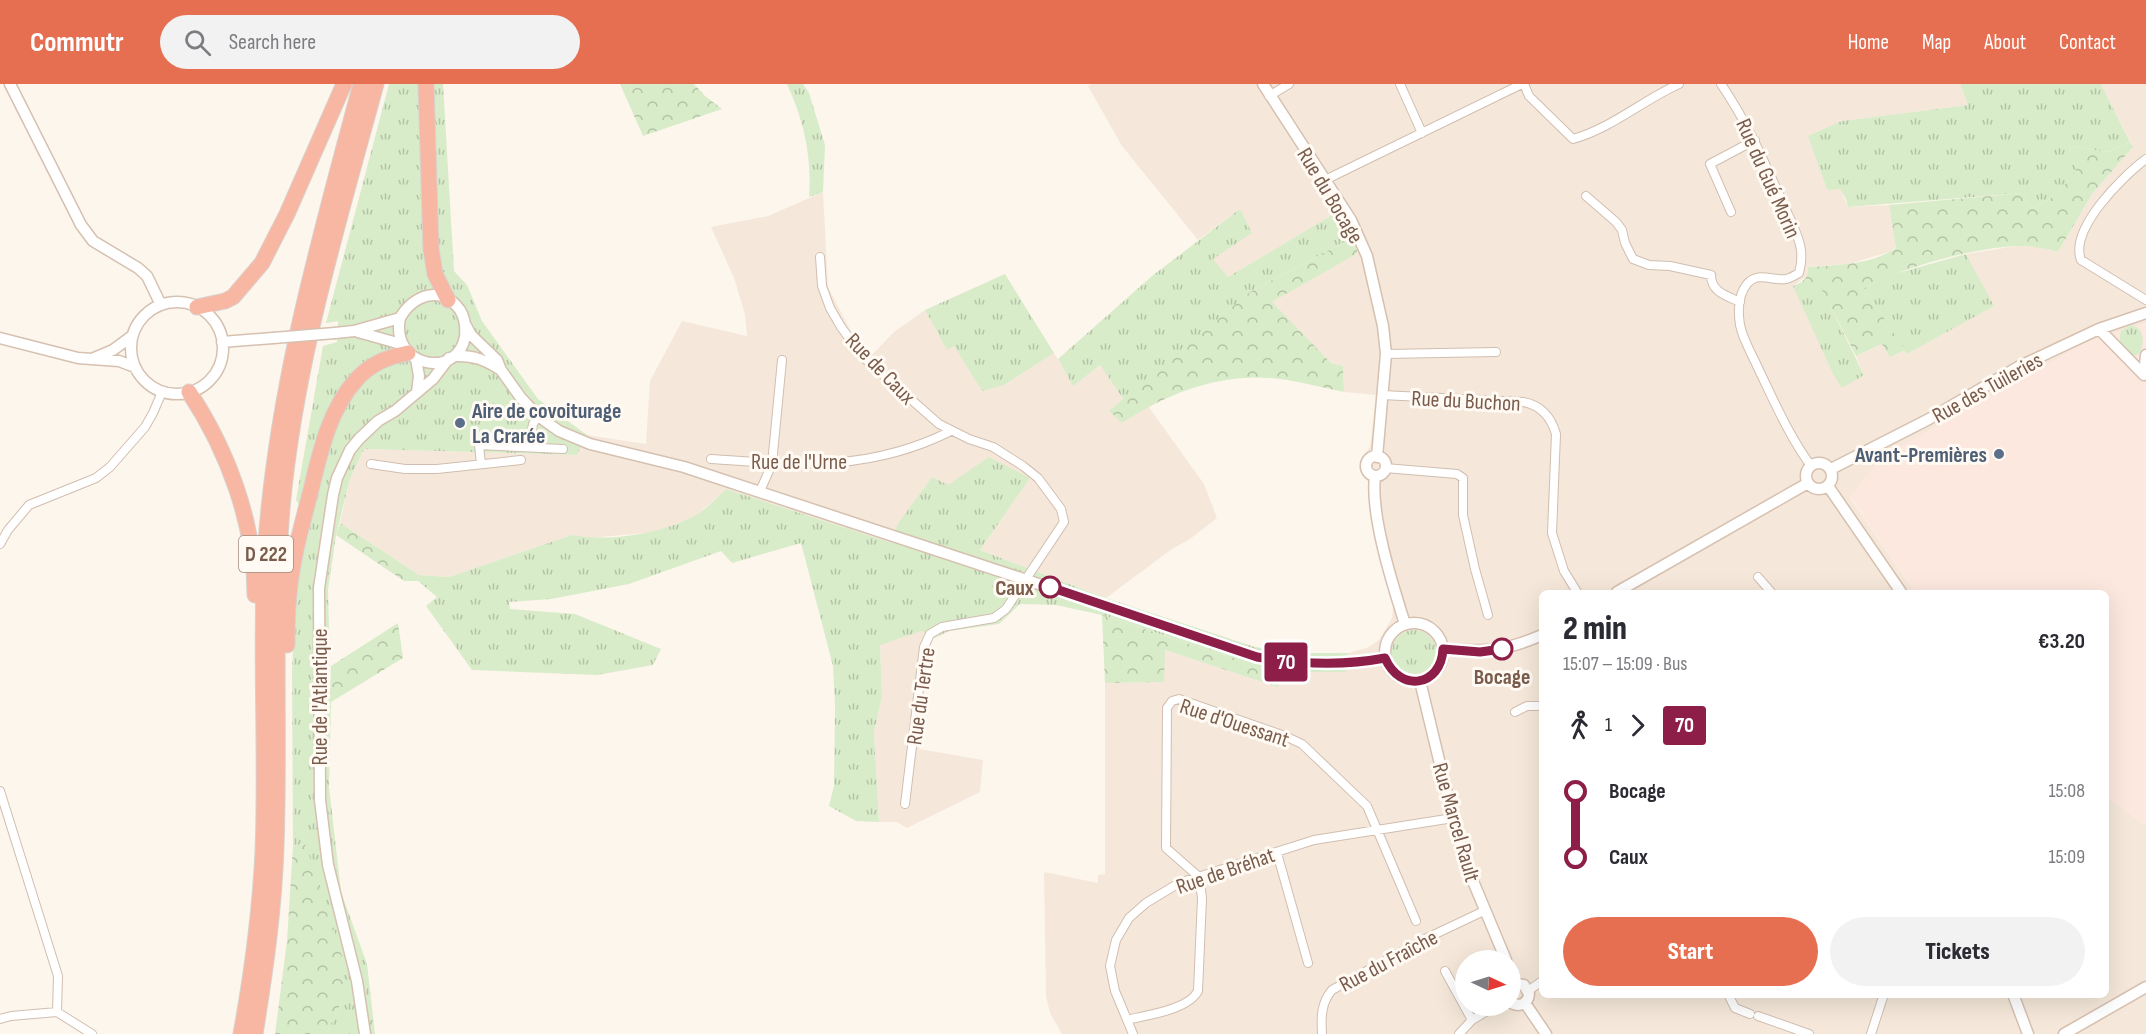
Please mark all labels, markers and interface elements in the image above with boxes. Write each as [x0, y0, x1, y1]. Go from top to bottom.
search box [160, 15, 580, 69]
text: Commutr [30, 26, 124, 59]
icon: search [181, 26, 214, 59]
text: Search here [229, 29, 316, 56]
text: Home [1848, 30, 1889, 55]
text: Map [1922, 30, 1951, 55]
text: About [1984, 30, 2026, 55]
text: Contact [2059, 30, 2116, 55]
street label: Rue du Gué Morin [1729, 115, 1806, 243]
street label: Rue du Bocage [1291, 143, 1369, 249]
street label: Rue de Caux [839, 327, 921, 411]
street label: Rue des Tuileries [1928, 347, 2048, 430]
street label: Rue du Buchon [1411, 385, 1521, 418]
place label: Aire de covoiturage La Crarée [471, 398, 621, 450]
marker: Aire de covoiturage La Crarée [453, 416, 467, 430]
place label: Avant-Premières [1854, 442, 1987, 469]
marker: Avant-Premières [1992, 447, 2006, 461]
street label: Rue de l'Urne [751, 449, 847, 476]
road number: D 222 [239, 536, 293, 572]
place label: Caux [995, 575, 1034, 602]
marker: Caux [1039, 576, 1061, 598]
text: 2 min [1563, 609, 1627, 649]
street label: Rue de l'Atlantique [307, 628, 334, 766]
text: €3.20 [2038, 628, 2085, 655]
marker: Bocage [1491, 638, 1513, 660]
line badge: 70 [1259, 642, 1313, 682]
street label: Rue du Tertre [901, 646, 942, 747]
text: 70 [1276, 650, 1296, 675]
text: 15:07 – 15:09 · Bus [1563, 652, 1688, 676]
place label: Bocage [1474, 664, 1530, 691]
street label: Rue d'Ouessant [1176, 693, 1293, 754]
icon: walk [1563, 709, 1596, 742]
icon: forward [1621, 709, 1654, 742]
text: 1 [1605, 713, 1612, 737]
text: 70 [1675, 713, 1694, 738]
street label: Rue Marcel Rault [1426, 760, 1486, 885]
text: Bocage [1609, 778, 1666, 805]
text: 15:08 [2049, 779, 2085, 803]
street label: Rue de Bréhat [1173, 842, 1279, 901]
text: Caux [1609, 844, 1648, 871]
text: 15:09 [2048, 845, 2085, 869]
button: Start [1563, 917, 1818, 986]
button: Tickets [1830, 917, 2085, 986]
street label: Rue du Fraîche [1335, 924, 1442, 998]
north arrow [1455, 950, 1521, 1016]
map controls [1455, 950, 1521, 1016]

